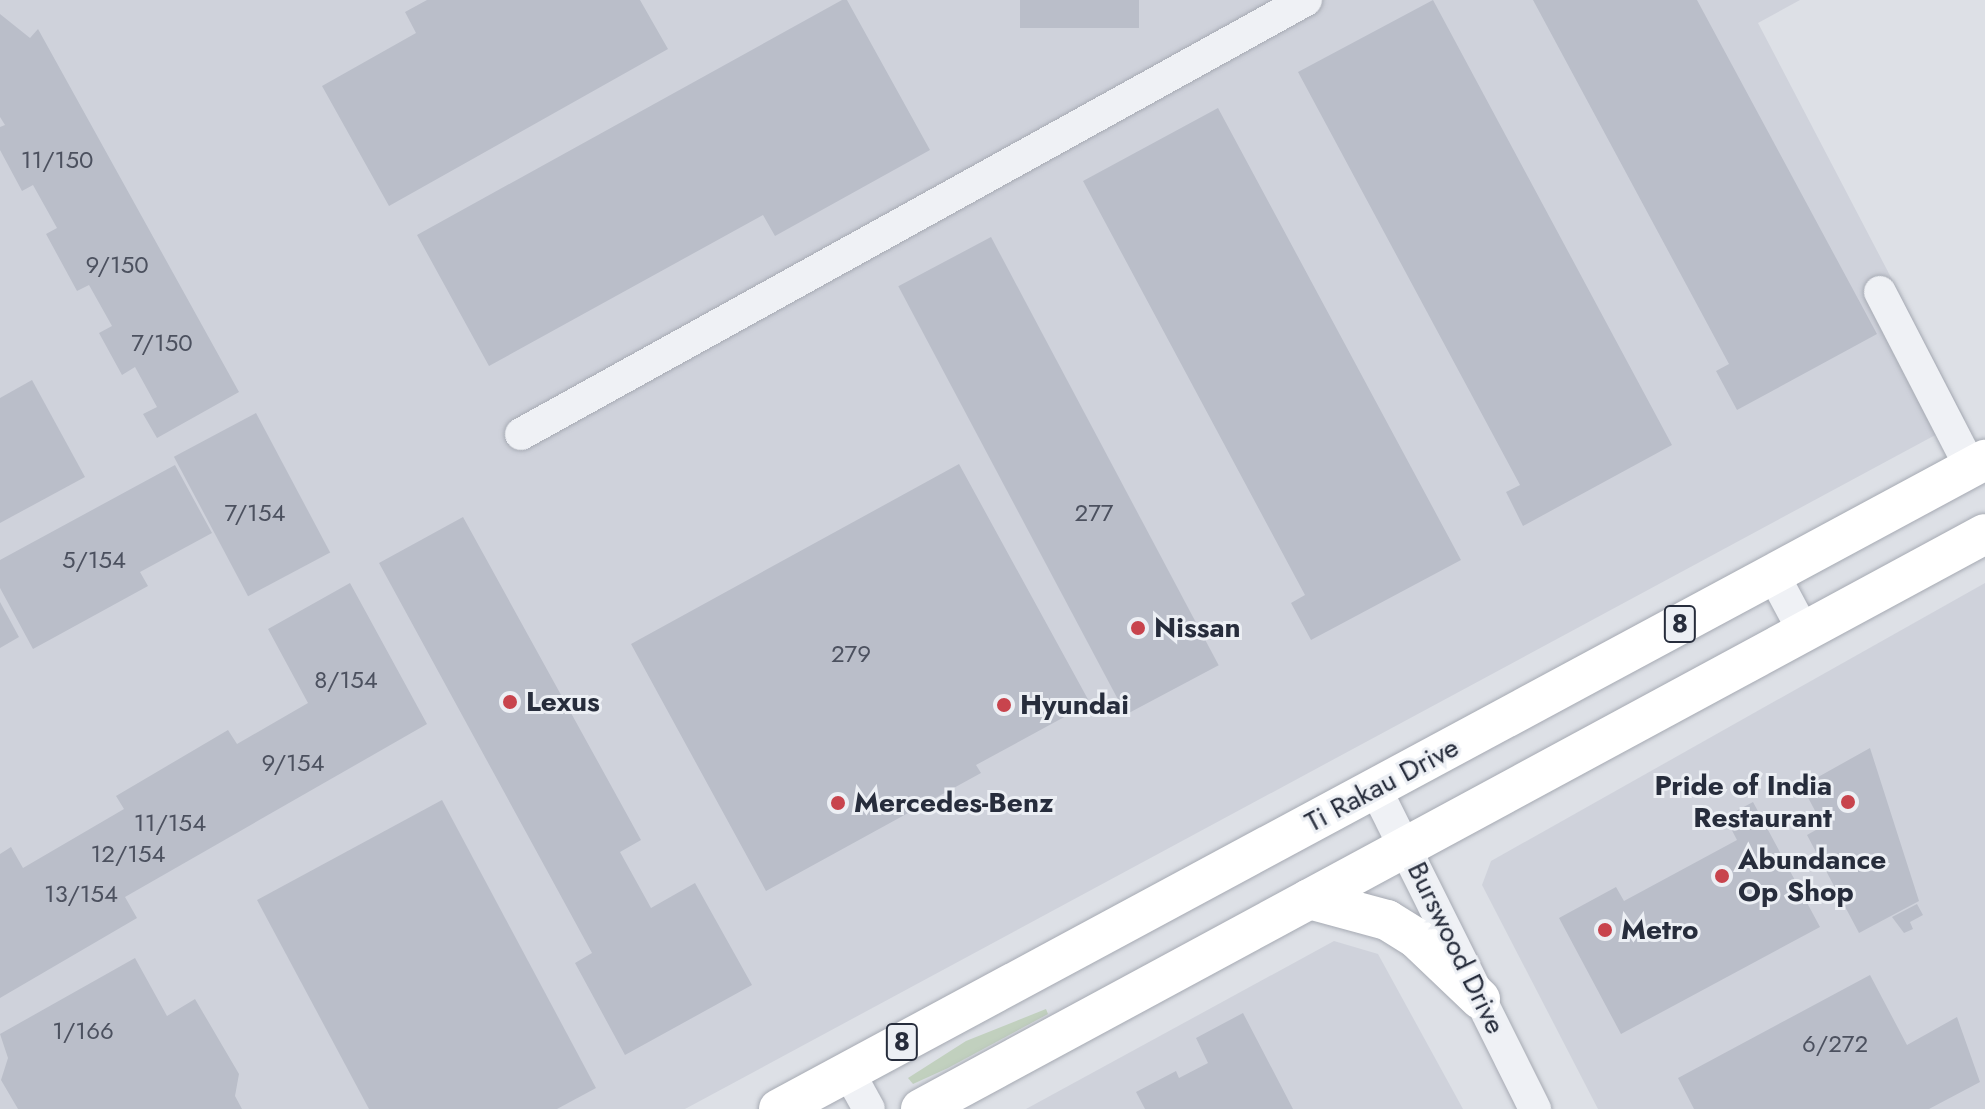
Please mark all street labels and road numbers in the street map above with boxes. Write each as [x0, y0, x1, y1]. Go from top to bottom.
road number: 8 [1662, 602, 1698, 646]
street label: Ti Rakau Drive [1300, 731, 1464, 839]
street label: Burswood Drive [1400, 857, 1512, 1039]
road number: 8 [884, 1020, 920, 1064]

